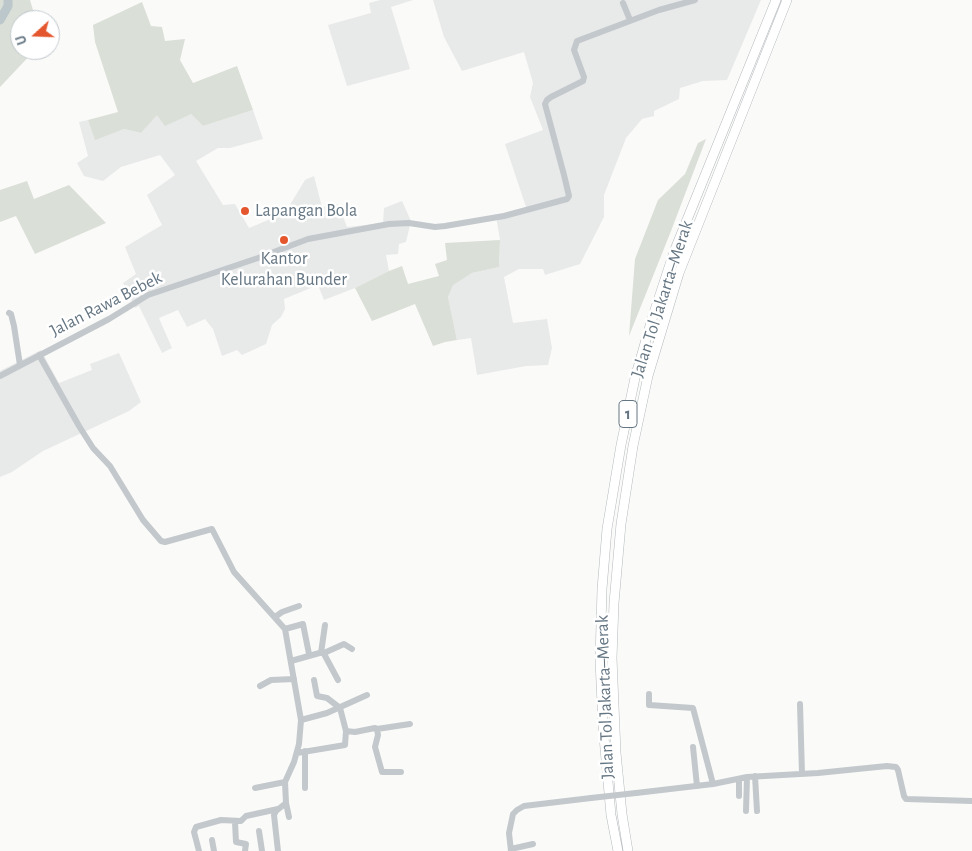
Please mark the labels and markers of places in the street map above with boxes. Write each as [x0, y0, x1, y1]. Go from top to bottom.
place label: Lapangan Bola [255, 200, 357, 222]
marker: Lapangan Bola [239, 205, 251, 217]
marker: Kantor Kelurahan Bunder [278, 234, 290, 246]
place label: Kantor Kelurahan Bunder [221, 248, 347, 290]

